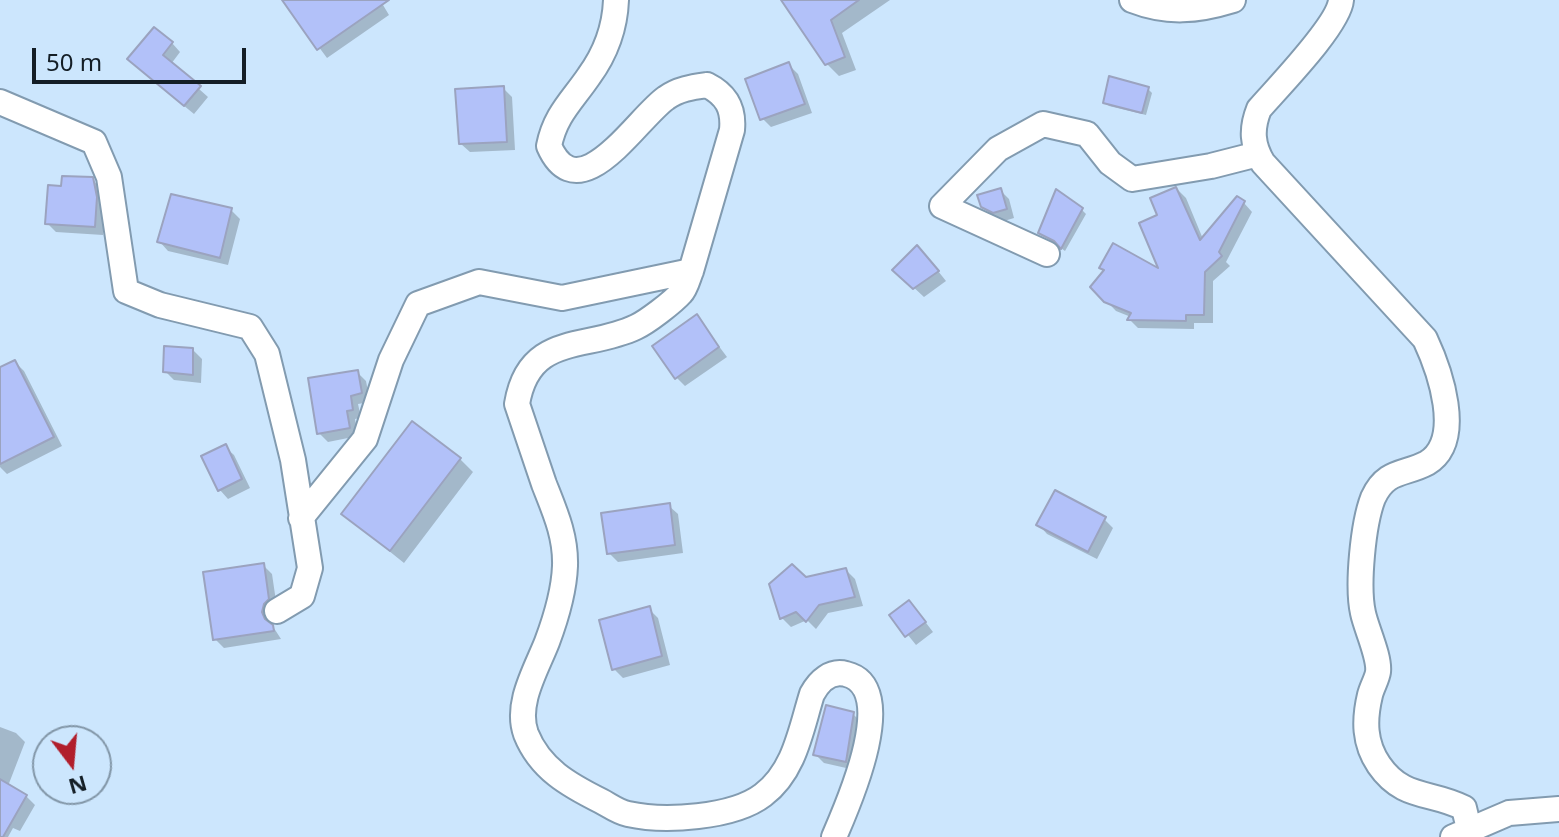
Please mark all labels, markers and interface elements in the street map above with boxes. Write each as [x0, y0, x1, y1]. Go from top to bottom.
scale bar [36, 32, 250, 82]
text: 50 m [46, 45, 102, 78]
north arrow [32, 725, 112, 805]
text: N [65, 769, 91, 803]

